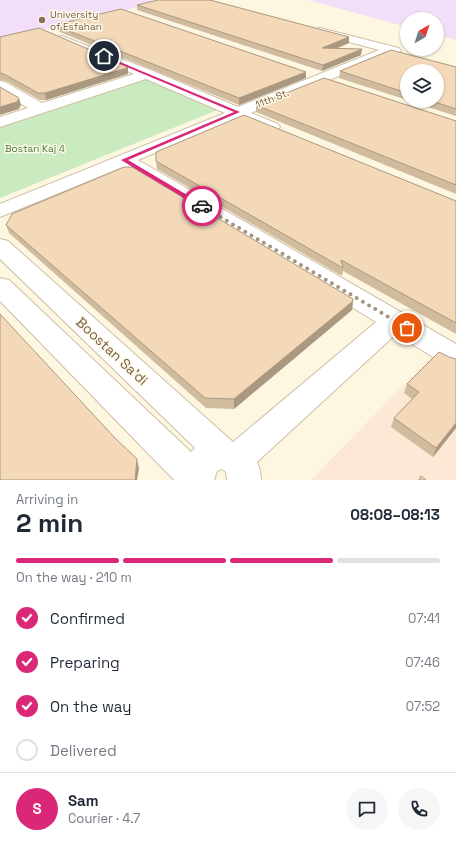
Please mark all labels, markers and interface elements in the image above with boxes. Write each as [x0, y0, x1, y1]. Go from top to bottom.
place label: University of Esfahan [50, 8, 102, 33]
north arrow [400, 12, 444, 56]
map controls [400, 12, 444, 108]
marker: University of Esfahan [37, 15, 47, 25]
pin [87, 39, 121, 73]
icon: home [93, 45, 115, 67]
button: layers [400, 64, 444, 108]
street label: 11th St. [254, 86, 291, 111]
park label: Bostan Kaj 4 [5, 142, 65, 155]
courier [182, 186, 222, 226]
icon: car [191, 195, 213, 217]
pin [390, 311, 424, 345]
street label: Boostan Sa'di [72, 313, 152, 389]
icon: bag [396, 317, 418, 339]
text: Arriving in [16, 491, 78, 508]
text: 08:08–08:13 [350, 505, 440, 524]
text: 2 min [16, 506, 83, 540]
text: On the way · 210 m [16, 569, 132, 586]
icon: check [16, 607, 38, 629]
text: Confirmed [50, 609, 125, 628]
text: 07:41 [408, 610, 440, 627]
icon: check [16, 651, 38, 673]
text: Preparing [50, 653, 120, 672]
text: 07:46 [405, 654, 440, 671]
icon: check [16, 695, 38, 717]
text: On the way [50, 697, 131, 716]
text: 07:52 [406, 698, 440, 715]
text: Delivered [50, 741, 117, 760]
button: chat [346, 788, 388, 830]
button: phone [398, 788, 440, 830]
text: Sam [68, 791, 99, 810]
text: S [32, 799, 42, 818]
text: Courier · 4.7 [68, 810, 140, 827]

